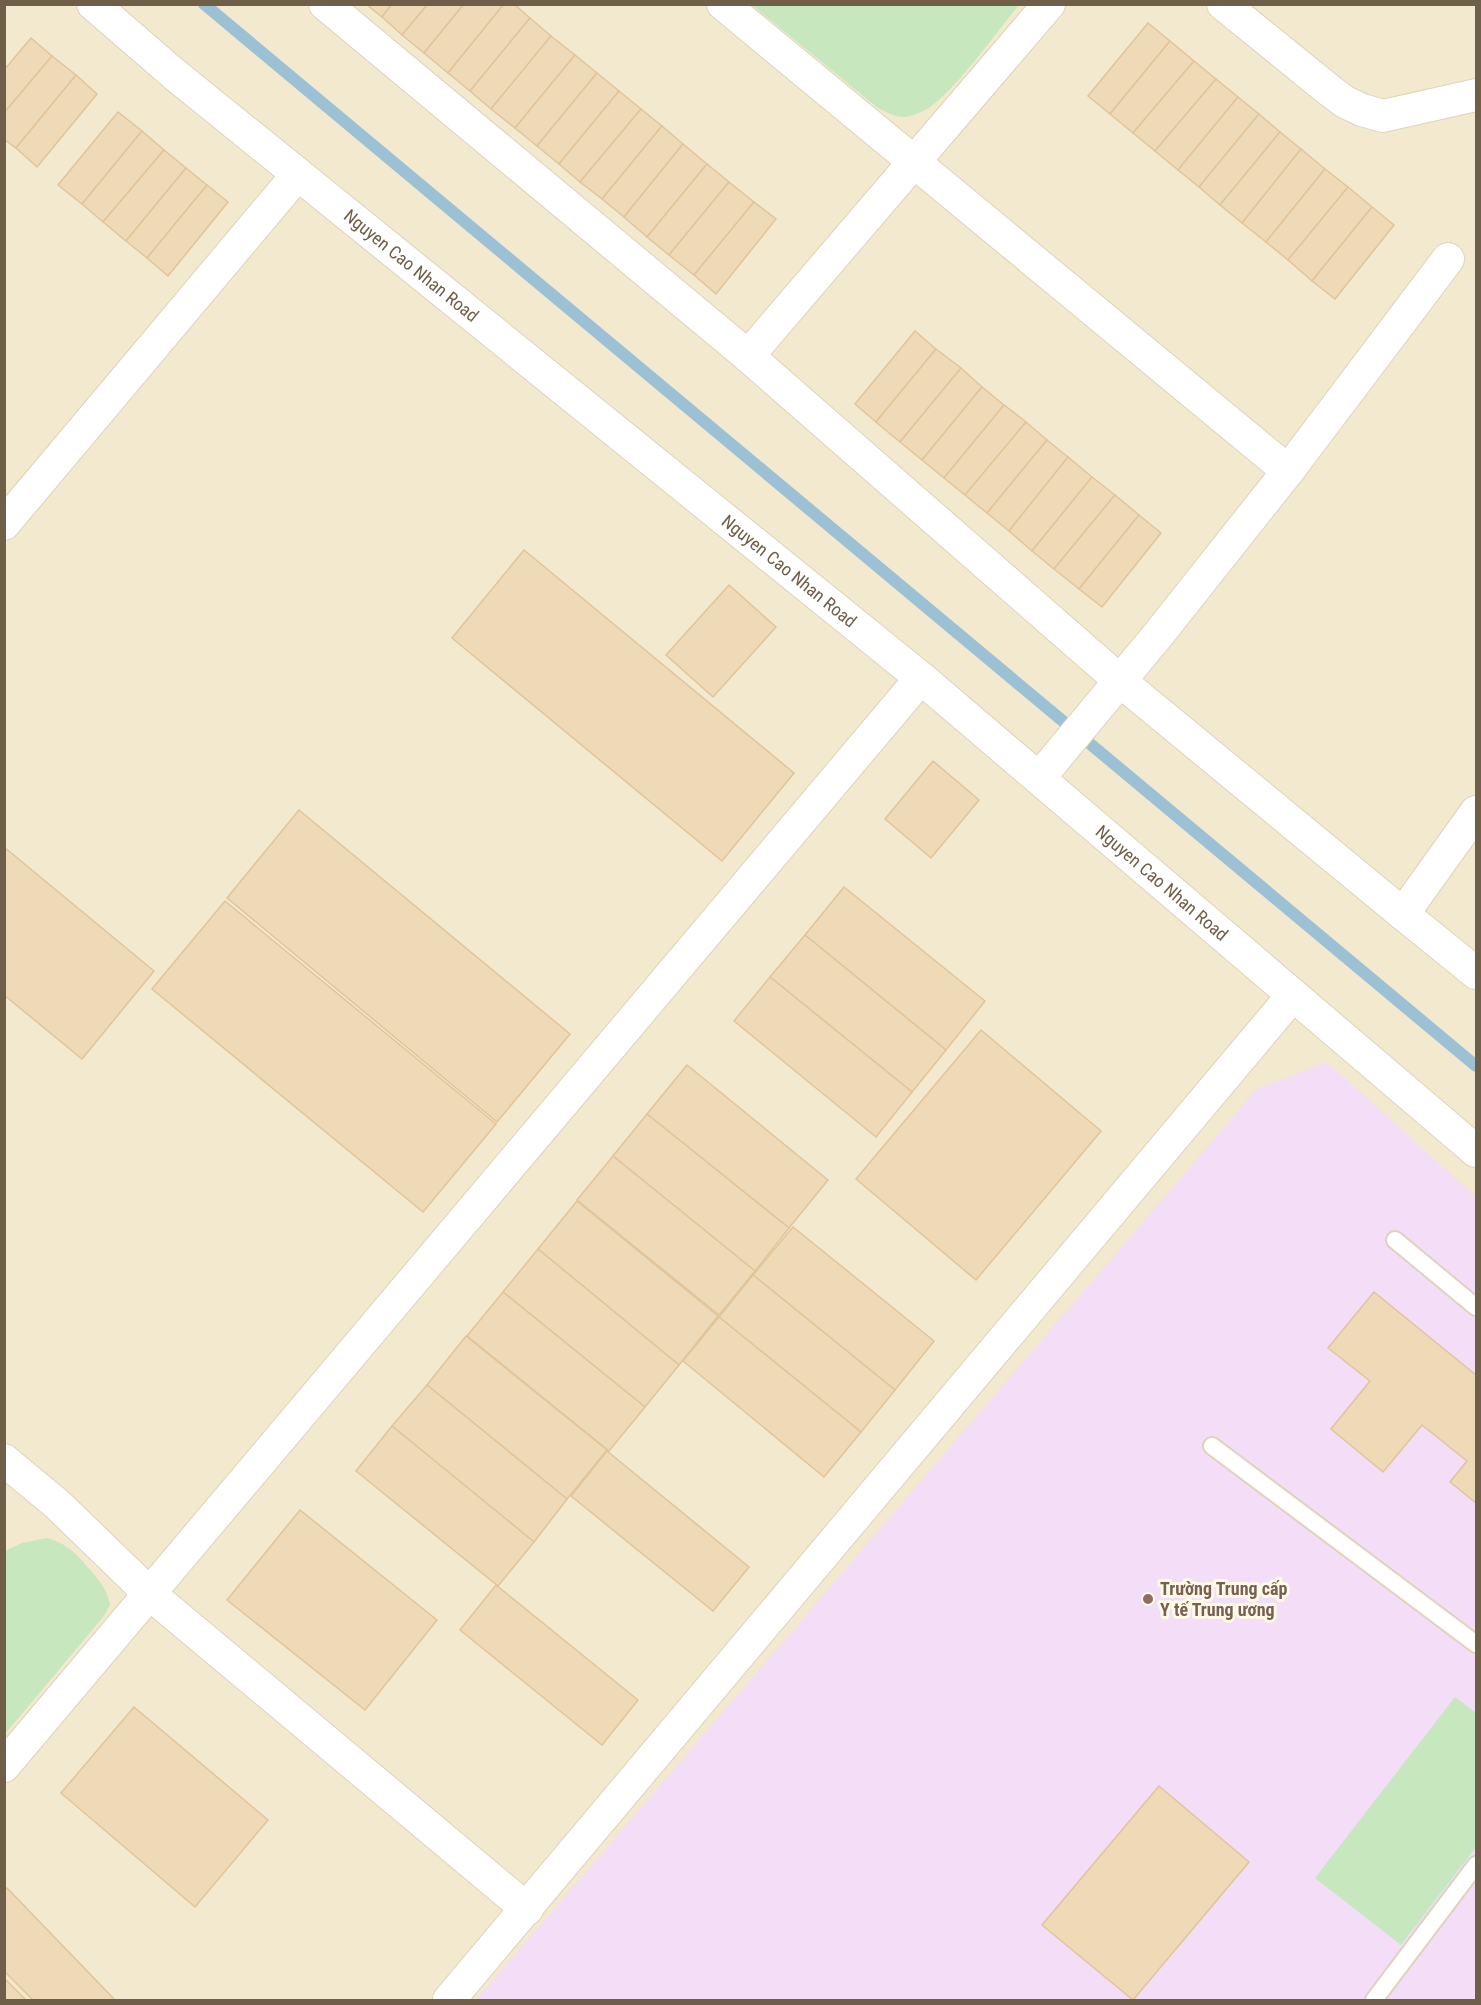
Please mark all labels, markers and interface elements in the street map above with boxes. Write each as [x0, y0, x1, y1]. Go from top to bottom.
street label: Nguyen Cao Nhan Road [340, 205, 483, 326]
street label: Nguyen Cao Nhan Road [718, 510, 861, 632]
street label: Nguyen Cao Nhan Road [1092, 821, 1232, 945]
place label: Trường Trung cấp Y tế Trung ương [1160, 1578, 1287, 1620]
marker: Trường Trung cấp Y tế Trung ương [1141, 1592, 1155, 1606]

